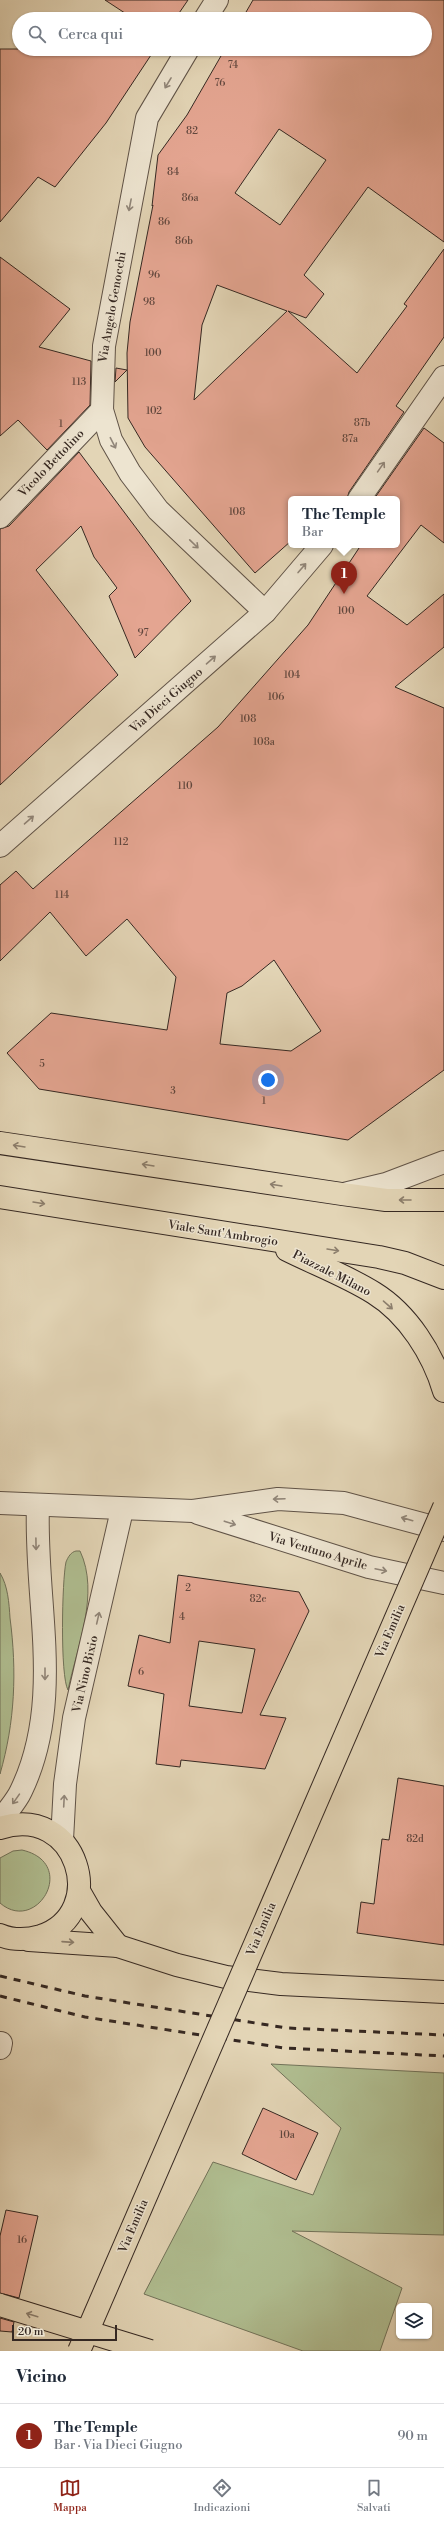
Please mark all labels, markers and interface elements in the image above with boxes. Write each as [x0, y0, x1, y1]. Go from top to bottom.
search box [12, 12, 432, 56]
icon: search [26, 23, 48, 45]
text: Cerca qui [58, 25, 123, 44]
house number: 74 [228, 59, 238, 71]
one-way arrow [163, 77, 171, 89]
house number: 76 [215, 77, 225, 89]
house number: 82 [186, 125, 198, 137]
house number: 84 [167, 166, 179, 178]
house number: 86a [181, 192, 200, 204]
one-way arrow [126, 198, 134, 211]
house number: 86 [158, 216, 170, 228]
house number: 86b [175, 235, 193, 247]
street label: Via Angelo Genocchi [95, 250, 130, 365]
house number: 96 [148, 269, 160, 281]
house number: 98 [143, 296, 155, 308]
house number: 100 [144, 347, 162, 359]
house number: 113 [72, 376, 87, 388]
house number: 102 [146, 405, 162, 417]
house number: 87b [354, 417, 371, 429]
house number: 1 [59, 418, 64, 430]
street label: Vicolo Bettolino [15, 426, 88, 501]
house number: 87a [342, 433, 359, 445]
one-way arrow [110, 437, 117, 449]
one-way arrow [377, 462, 385, 473]
popup [288, 496, 400, 548]
text: The Temple [302, 505, 386, 524]
house number: 108 [229, 506, 245, 518]
text: Bar [302, 524, 323, 540]
one-way arrow [189, 539, 199, 549]
pin: 1 [331, 561, 357, 594]
one-way arrow [298, 563, 307, 574]
house number: 100 [337, 605, 355, 617]
house number: 97 [137, 627, 149, 639]
one-way arrow [205, 656, 215, 665]
street label: Via Dieci Giugno [126, 664, 206, 737]
house number: 104 [284, 669, 300, 681]
house number: 106 [268, 691, 284, 703]
house number: 108 [240, 713, 256, 725]
house number: 108a [253, 736, 276, 748]
house number: 110 [177, 780, 193, 792]
one-way arrow [24, 816, 34, 825]
house number: 112 [114, 836, 129, 848]
house number: 114 [55, 889, 69, 901]
house number: 5 [39, 1058, 45, 1070]
your location [258, 1070, 278, 1090]
house number: 3 [170, 1085, 176, 1097]
house number: 1 [262, 1095, 267, 1107]
one-way arrow [13, 1142, 26, 1150]
one-way arrow [141, 1161, 154, 1169]
one-way arrow [270, 1181, 283, 1189]
one-way arrow [399, 1196, 412, 1204]
one-way arrow [32, 1199, 45, 1207]
street label: Viale Sant'Ambrogio [166, 1217, 279, 1250]
one-way arrow [326, 1246, 339, 1254]
street label: Piazzale Milano [290, 1247, 374, 1300]
one-way arrow [383, 1300, 393, 1309]
one-way arrow [273, 1496, 286, 1503]
one-way arrow [400, 1515, 413, 1522]
one-way arrow [224, 1520, 237, 1527]
street label: Via Ventuno Aprile [266, 1529, 369, 1574]
one-way arrow [33, 1537, 40, 1550]
one-way arrow [374, 1566, 387, 1574]
house number: 2 [185, 1582, 191, 1594]
house number: 82e [250, 1593, 266, 1605]
street label: Via Emilia [372, 1601, 409, 1661]
house number: 4 [179, 1611, 185, 1623]
one-way arrow [94, 1612, 102, 1625]
street label: Via Nino Bixio [69, 1634, 102, 1715]
house number: 6 [138, 1666, 144, 1678]
one-way arrow [41, 1667, 49, 1680]
one-way arrow [12, 1793, 20, 1804]
one-way arrow [60, 1795, 68, 1808]
house number: 82d [406, 1833, 424, 1845]
street label: Via Emilia [243, 1899, 280, 1959]
one-way arrow [61, 1939, 74, 1946]
house number: 10a [279, 2129, 296, 2141]
street label: Via Emilia [115, 2196, 152, 2256]
house number: 16 [17, 2234, 27, 2246]
map controls [396, 2303, 432, 2339]
button: layers [396, 2303, 432, 2339]
one-way arrow [26, 2311, 39, 2318]
scale bar [12, 2323, 117, 2342]
text: 20 m [18, 2325, 43, 2339]
text: Vicino [16, 2366, 67, 2388]
text: The Temple [54, 2418, 138, 2437]
text: 1 [26, 2428, 32, 2444]
text: 90 m [397, 2428, 428, 2444]
text: Bar · Via Dieci Giugno [54, 2437, 183, 2453]
tab: Mappa [53, 2477, 87, 2515]
tab: Indicazioni [193, 2477, 250, 2515]
tab: Salvati [357, 2477, 391, 2515]

